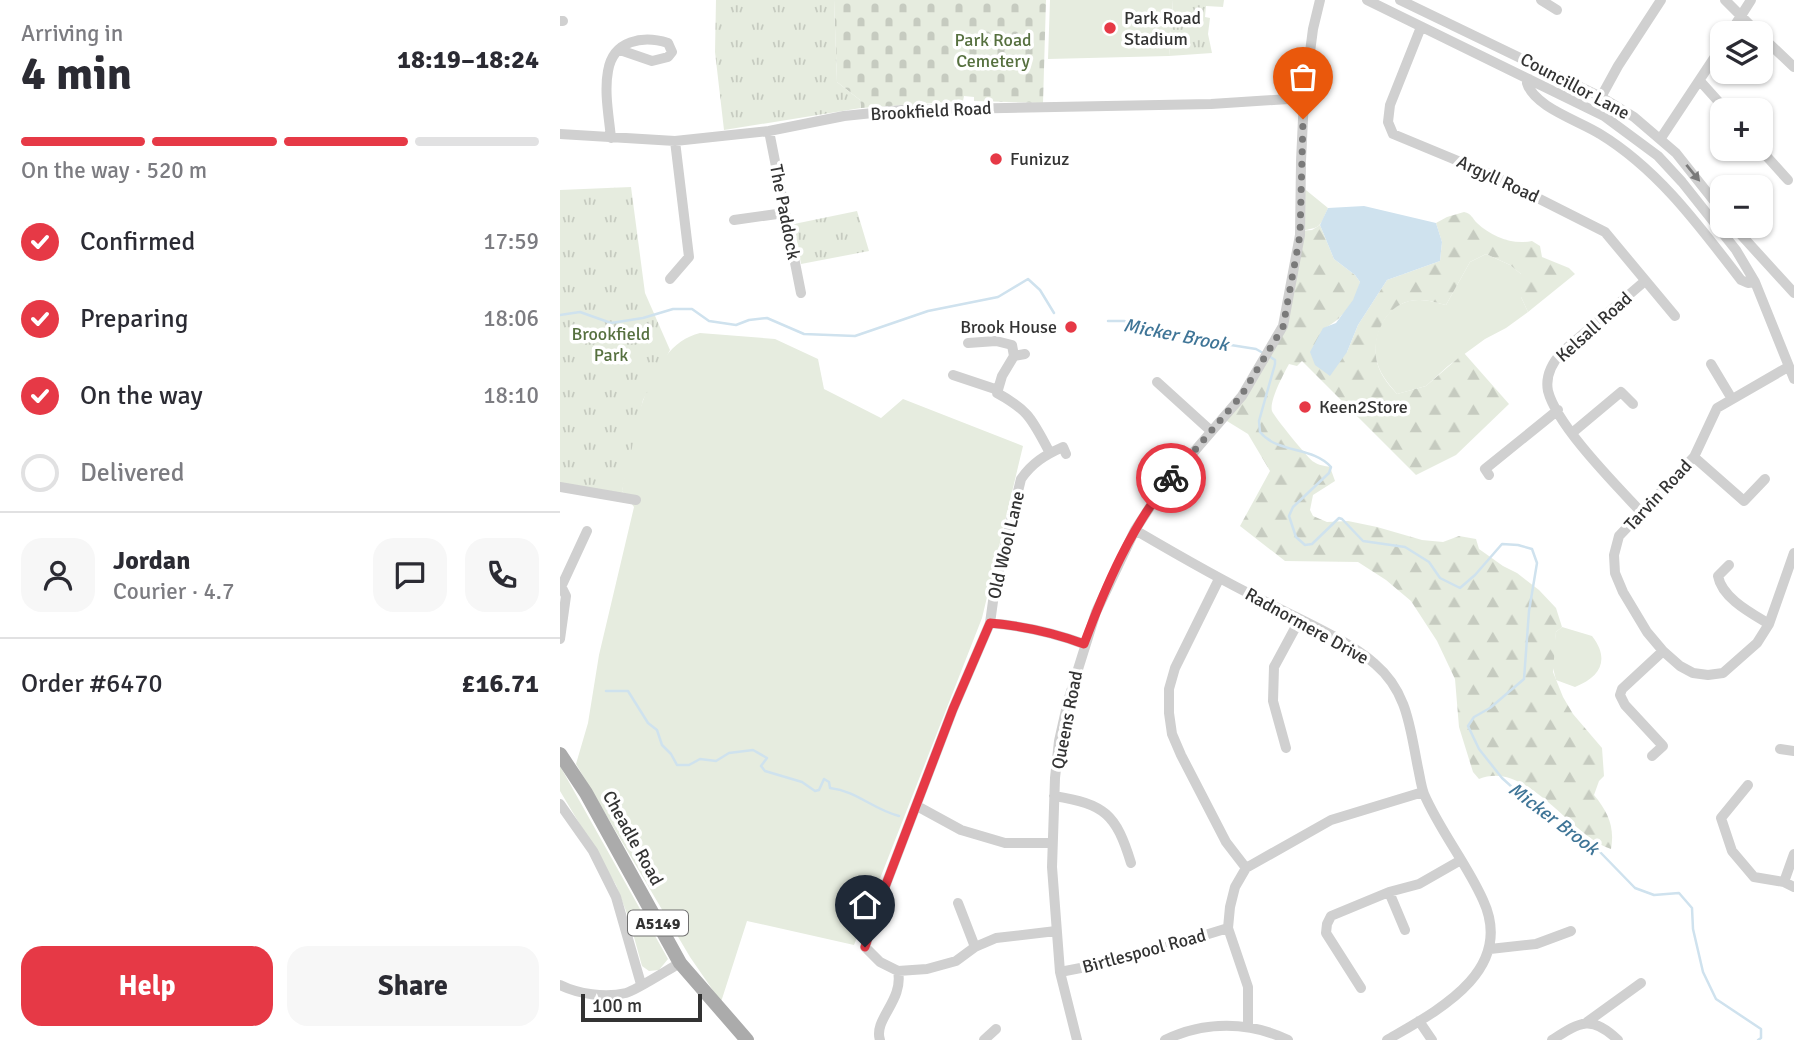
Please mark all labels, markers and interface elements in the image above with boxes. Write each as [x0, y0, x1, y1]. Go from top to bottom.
place label: Park Road Stadium [1124, 7, 1201, 50]
text: Arriving in [21, 19, 123, 48]
marker: Park Road Stadium [1102, 20, 1118, 36]
map controls [1710, 21, 1773, 238]
button: layers [1710, 21, 1773, 84]
park label: Park Road Cemetery [954, 29, 1032, 72]
text: 18:19–18:24 [397, 44, 539, 76]
text: 4 min [21, 46, 132, 102]
pin [1273, 47, 1333, 119]
street label: Councillor Lane [1517, 48, 1633, 124]
icon: bag [1284, 58, 1322, 96]
street label: Brookfield Road [870, 97, 992, 125]
button: + [1710, 98, 1773, 161]
place label: Funizuz [1010, 148, 1069, 170]
street label: Argyll Road [1453, 150, 1543, 208]
marker: Funizuz [988, 151, 1004, 167]
text: On the way · 520 m [21, 156, 207, 185]
street label: The Paddock [765, 163, 805, 261]
one-way arrow [1685, 164, 1700, 182]
button: − [1710, 175, 1773, 238]
icon: check [21, 223, 59, 261]
text: Confirmed [80, 226, 195, 258]
text: 17:59 [483, 227, 539, 256]
street label: Kelsall Road [1551, 287, 1637, 367]
icon: check [21, 300, 59, 338]
text: Preparing [80, 303, 188, 335]
text: 18:06 [483, 304, 539, 333]
water label: Micker Brook [1121, 313, 1232, 357]
place label: Brook House [960, 316, 1057, 338]
marker: Brook House [1063, 319, 1079, 335]
park label: Brookfield Park [572, 323, 650, 366]
icon: check [21, 377, 59, 415]
text: On the way [80, 380, 203, 412]
text: 18:10 [483, 381, 539, 410]
place label: Keen2Store [1319, 396, 1408, 418]
marker: Keen2Store [1297, 399, 1313, 415]
courier [1136, 443, 1206, 513]
street label: Tarvin Road [1620, 455, 1696, 535]
text: Delivered [80, 457, 185, 489]
icon: bike [1152, 459, 1190, 497]
street label: Old Wool Lane [983, 489, 1029, 601]
button: person [21, 538, 95, 612]
button: chat [373, 538, 447, 612]
button: phone [465, 538, 539, 612]
text: Jordan [113, 545, 190, 577]
text: Courier · 4.7 [113, 577, 234, 606]
street label: Radnormere Drive [1241, 583, 1373, 669]
text: Order #6470 [21, 668, 162, 700]
text: £16.71 [461, 668, 539, 700]
street label: Queens Road [1047, 669, 1087, 771]
water label: Micker Brook [1504, 777, 1604, 861]
street label: Cheadle Road [598, 787, 668, 889]
pin [835, 875, 895, 947]
icon: home [846, 886, 884, 924]
road number: A5149 [628, 911, 688, 936]
street label: Birtlespool Road [1080, 924, 1208, 978]
button: Help [21, 946, 273, 1026]
button: Share [287, 946, 539, 1026]
scale bar [581, 991, 702, 1023]
text: 100 m [592, 994, 642, 1018]

